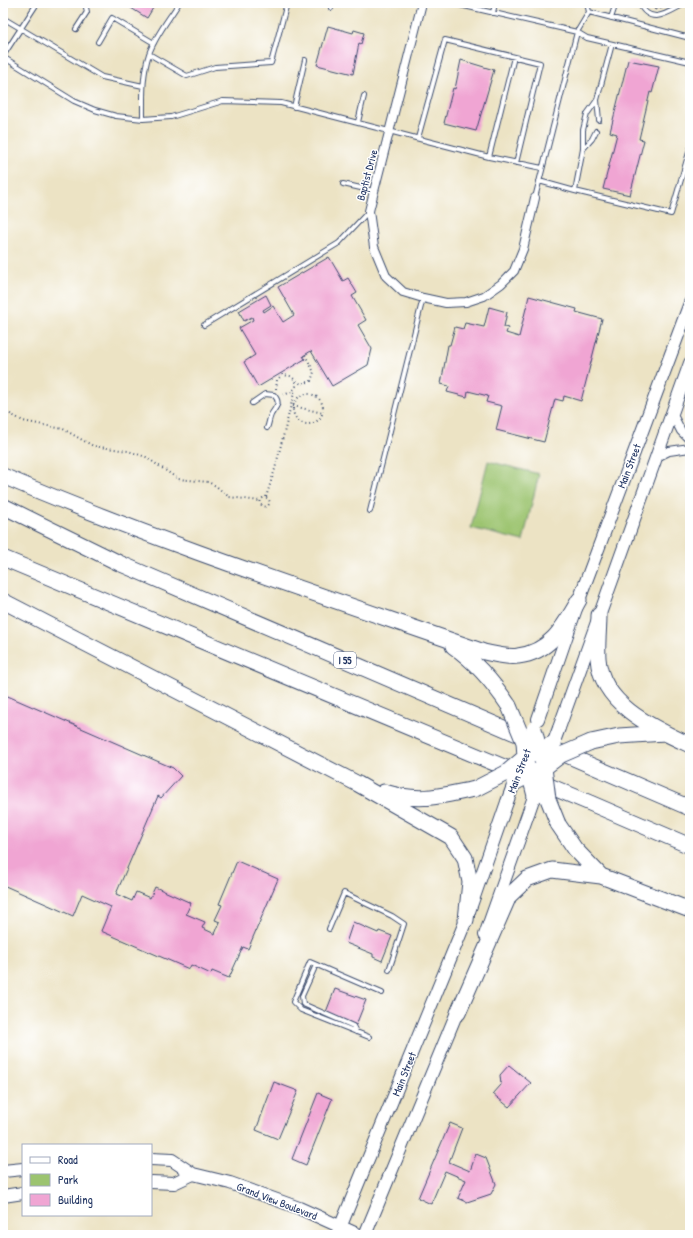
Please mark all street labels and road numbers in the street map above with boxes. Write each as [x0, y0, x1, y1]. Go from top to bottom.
street label: Baptist Drive [353, 147, 381, 202]
street label: Main Street [614, 442, 644, 490]
road number: I 55 [334, 652, 356, 668]
street label: Main Street [504, 747, 534, 795]
street label: Main Street [389, 1050, 419, 1098]
street label: Grand View Boulevard [235, 1179, 320, 1223]

